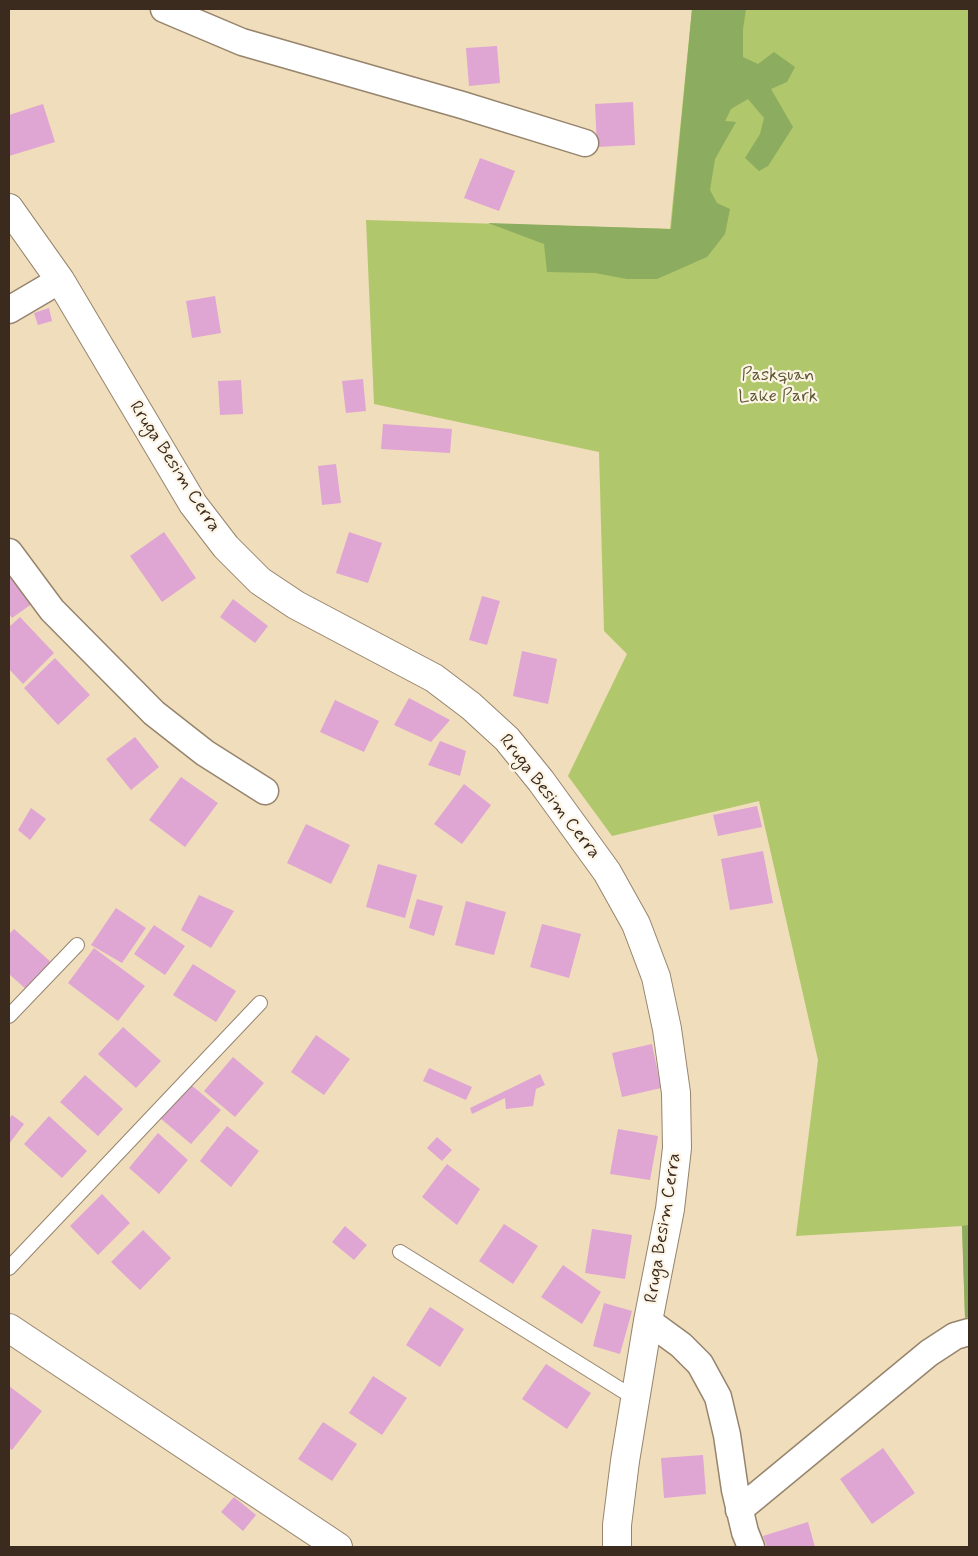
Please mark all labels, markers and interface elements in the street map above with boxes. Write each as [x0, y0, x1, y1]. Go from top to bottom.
park label: Paskquan Lake Park [738, 365, 818, 408]
street label: Rruga Besim Cerra [124, 398, 224, 536]
street label: Rruga Besim Cerra [494, 731, 604, 863]
street label: Rruga Besim Cerra [641, 1151, 687, 1305]

